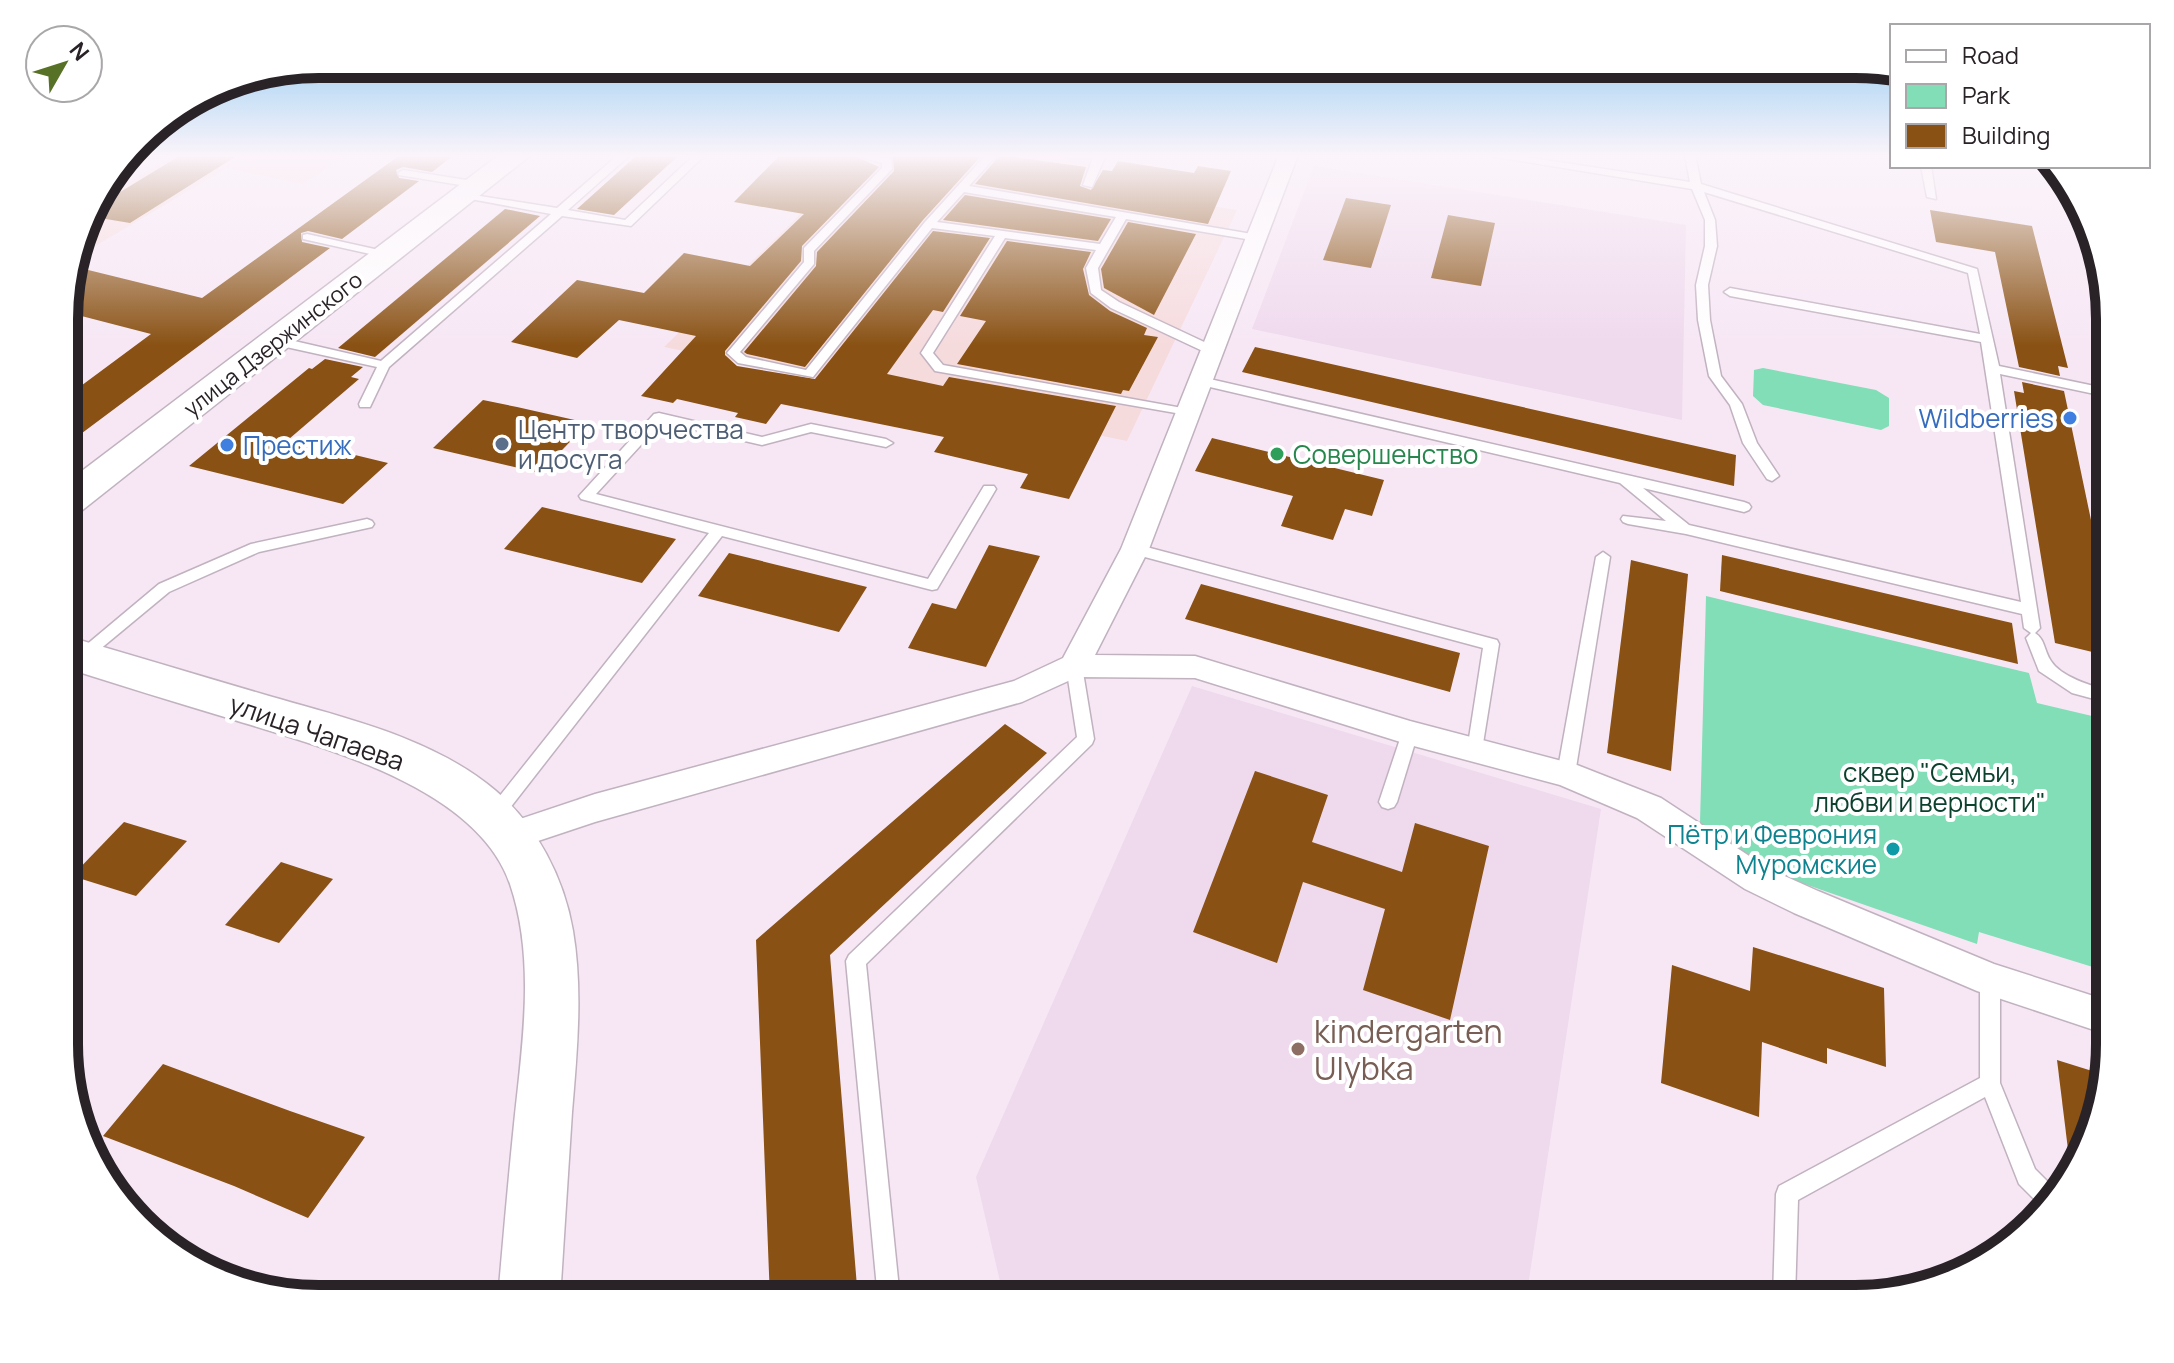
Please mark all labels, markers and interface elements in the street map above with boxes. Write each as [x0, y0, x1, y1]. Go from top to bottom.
north arrow [24, 24, 104, 104]
legend [1890, 24, 2150, 168]
text: N [63, 36, 96, 67]
text: Road [1962, 38, 2019, 71]
text: Park [1962, 78, 2011, 111]
text: Building [1962, 118, 2050, 151]
street label: улица Дзержинского [177, 265, 369, 423]
place label: Wildberries [1918, 400, 2054, 436]
marker: Wildberries [2061, 409, 2079, 427]
place label: Центр творчества и досуга [518, 411, 744, 477]
place label: Престиж [243, 427, 352, 463]
marker: Центр творчества и досуга [493, 435, 511, 453]
marker: Престиж [218, 436, 236, 454]
place label: Совершенство [1293, 436, 1478, 472]
marker: Совершенство [1268, 445, 1286, 463]
street label: улица Чапаева [225, 685, 409, 779]
park label: сквер "Семьи, любви и верности" [1814, 754, 2046, 820]
place label: Пётр и Феврония Муромские [1667, 816, 1877, 882]
marker: Пётр и Феврония Муромские [1884, 840, 1902, 858]
place label: kindergarten Ulybka [1314, 1009, 1502, 1090]
marker: kindergarten Ulybka [1289, 1040, 1307, 1058]

